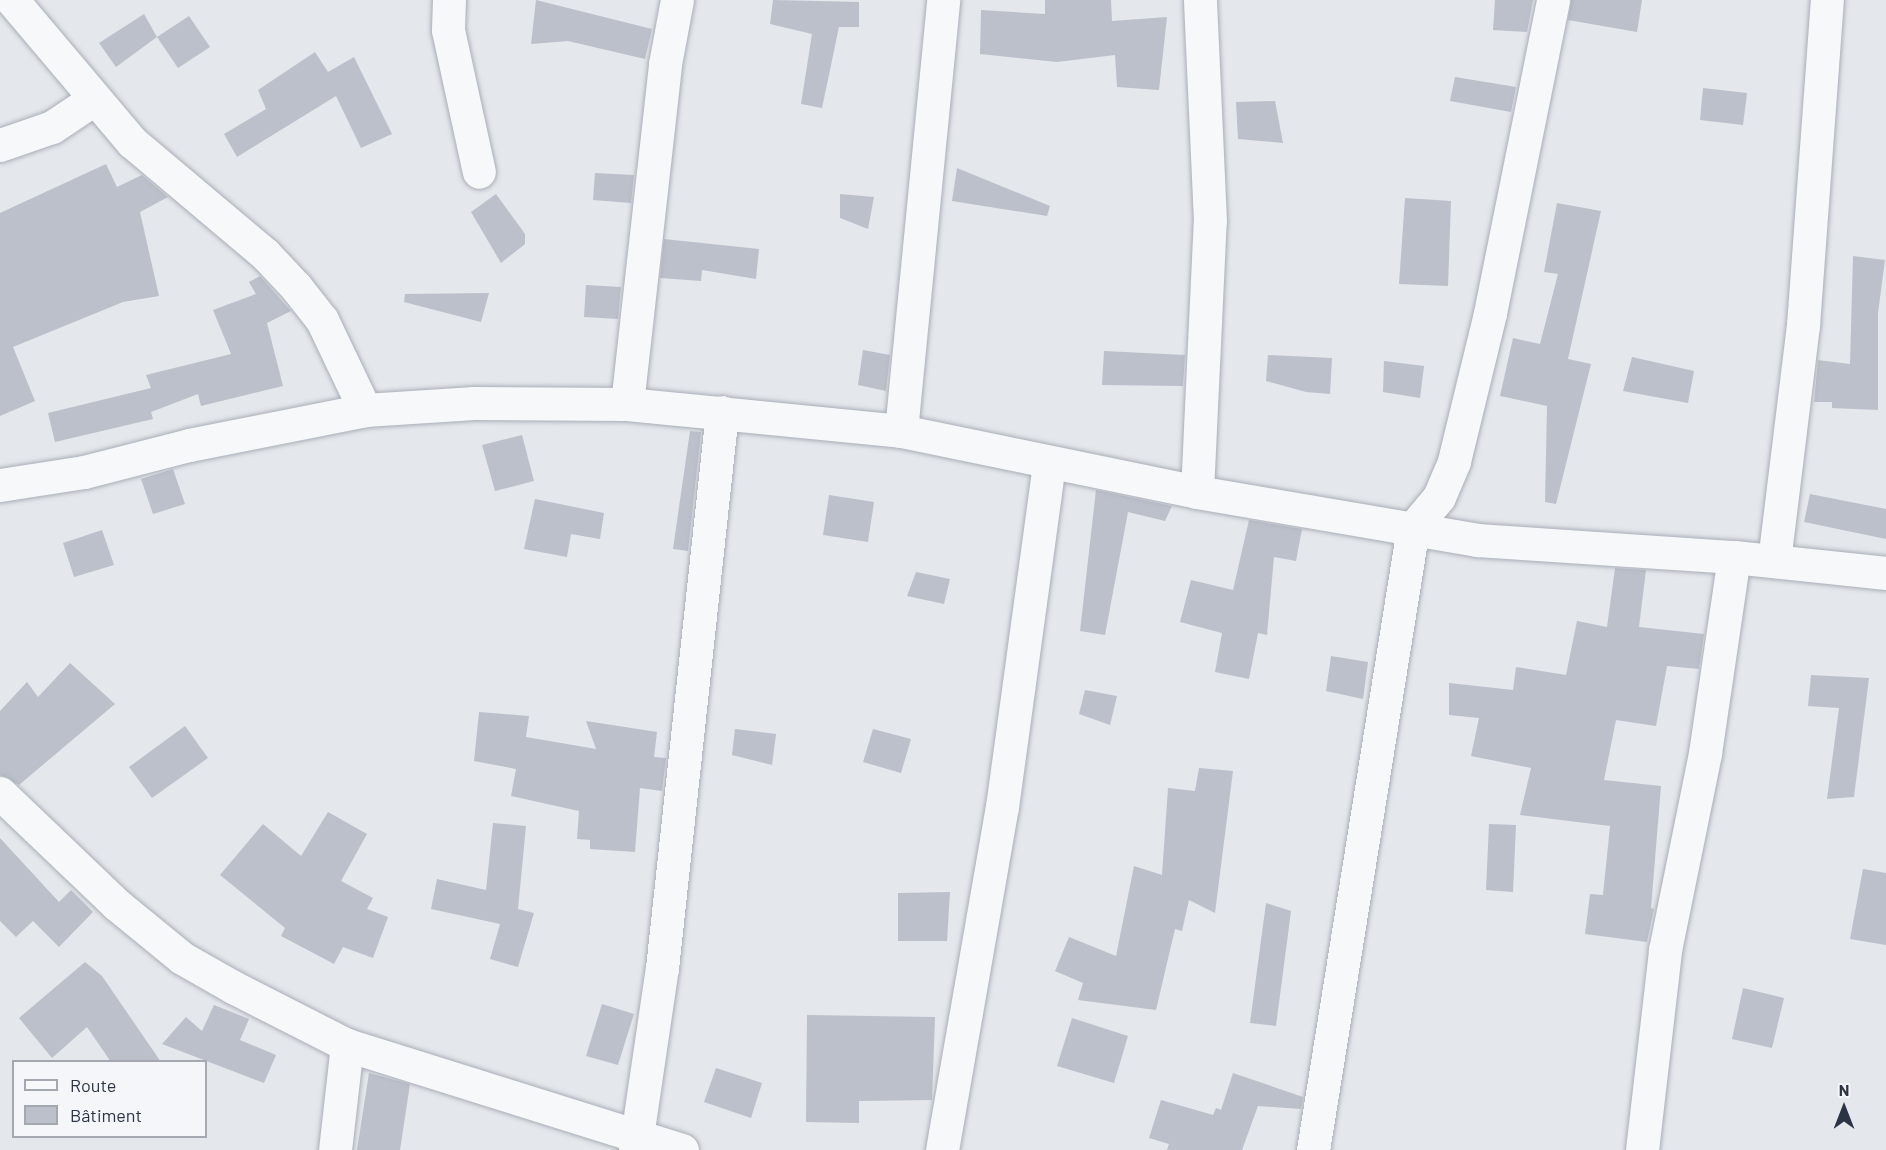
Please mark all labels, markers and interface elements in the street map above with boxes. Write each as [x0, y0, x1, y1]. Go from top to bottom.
legend [12, 1060, 207, 1138]
text: Route [70, 1074, 116, 1096]
north arrow [1814, 1078, 1874, 1138]
text: N [1839, 1080, 1849, 1099]
text: Bâtiment [70, 1104, 142, 1126]

